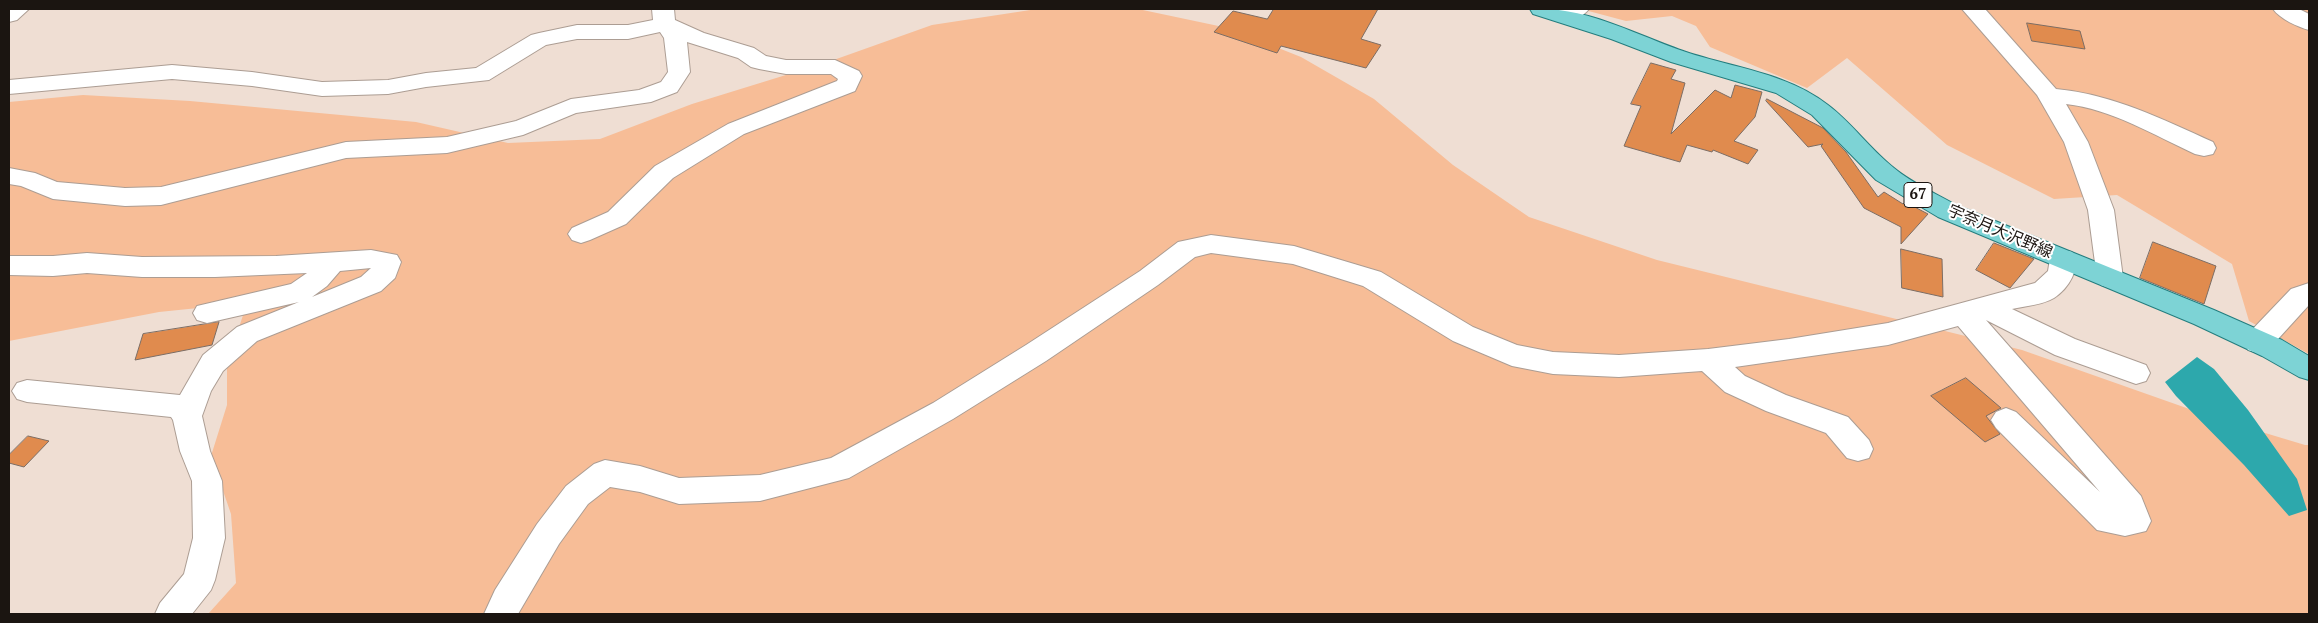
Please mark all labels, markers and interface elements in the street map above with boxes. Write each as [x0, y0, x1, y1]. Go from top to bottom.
road number: 67 [1904, 182, 1932, 208]
street label: 宇奈月大沢野線 [1945, 201, 2055, 263]

